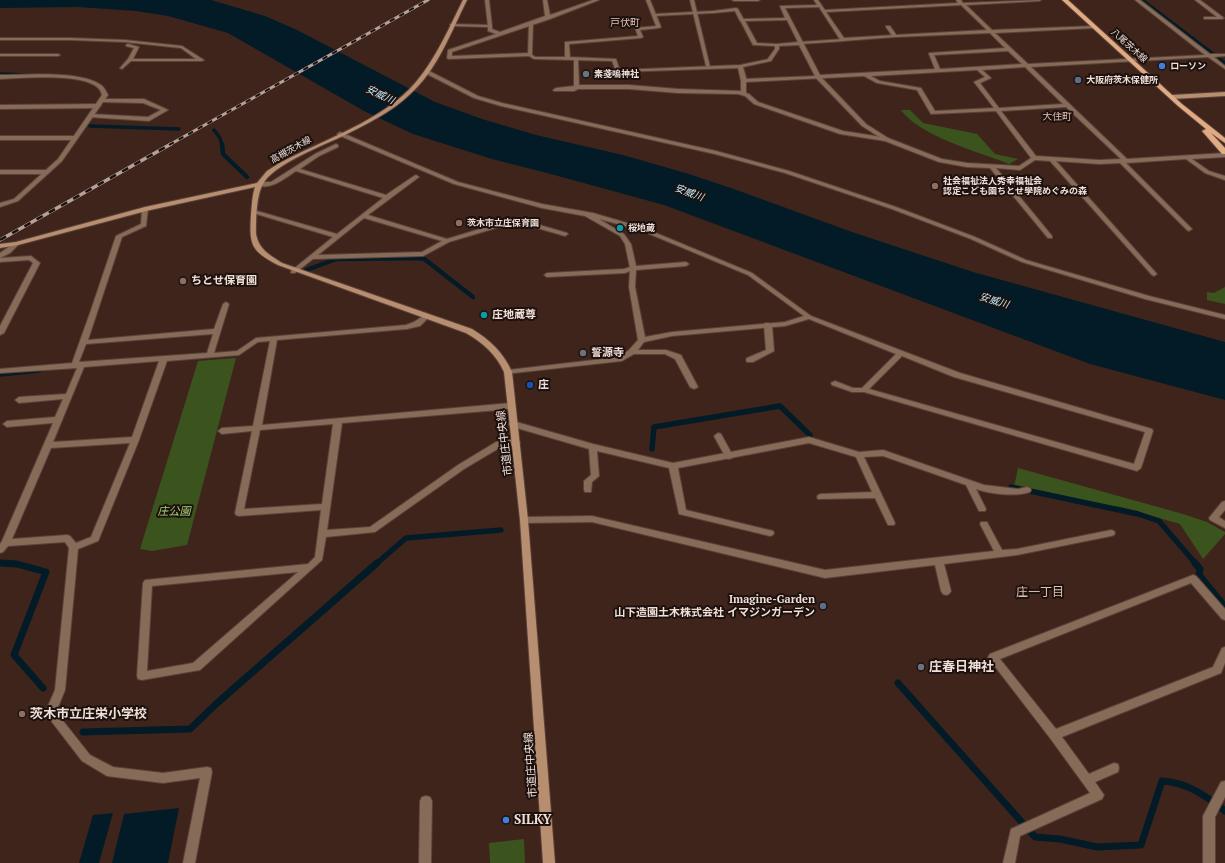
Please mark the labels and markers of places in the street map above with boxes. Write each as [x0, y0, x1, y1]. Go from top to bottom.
marker: ローソン [1157, 61, 1167, 71]
place label: ローソン [1170, 61, 1206, 71]
marker: 素戔嗚神社 [581, 69, 591, 79]
place label: 素戔嗚神社 [594, 69, 639, 79]
marker: 大阪府茨木保健所 [1073, 75, 1083, 85]
place label: 大阪府茨木保健所 [1086, 75, 1158, 85]
place label: 社会福祉法人秀幸福祉会 認定こども園ちとせ學院めぐみの森 [943, 176, 1087, 197]
marker: 社会福祉法人秀幸福祉会 認定こども園ちとせ學院めぐみの森 [930, 181, 940, 191]
marker: 茨木市立庄保育園 [454, 218, 464, 228]
place label: 茨木市立庄保育園 [467, 218, 539, 228]
marker: 桜地蔵 [615, 223, 625, 233]
place label: 桜地蔵 [628, 223, 655, 233]
place label: ちとせ保育園 [191, 274, 257, 288]
marker: ちとせ保育園 [178, 276, 188, 286]
place label: 庄地蔵尊 [492, 308, 536, 322]
marker: 庄地蔵尊 [479, 310, 489, 320]
place label: 誓源寺 [591, 346, 624, 360]
marker: 誓源寺 [578, 348, 588, 358]
place label: 庄 [538, 378, 549, 392]
marker: 庄 [525, 380, 535, 390]
place label: Imagine-Garden 山下造園土木株式会社 イマジンガーデン [614, 593, 815, 619]
marker: Imagine-Garden 山下造園土木株式会社 イマジンガーデン [818, 601, 828, 611]
place label: 庄春日神社 [929, 659, 994, 675]
marker: 庄春日神社 [916, 662, 926, 672]
place label: 茨木市立庄栄小学校 [30, 706, 147, 722]
marker: 茨木市立庄栄小学校 [17, 709, 27, 719]
place label: SILKY [514, 812, 552, 828]
marker: SILKY [501, 815, 511, 825]

